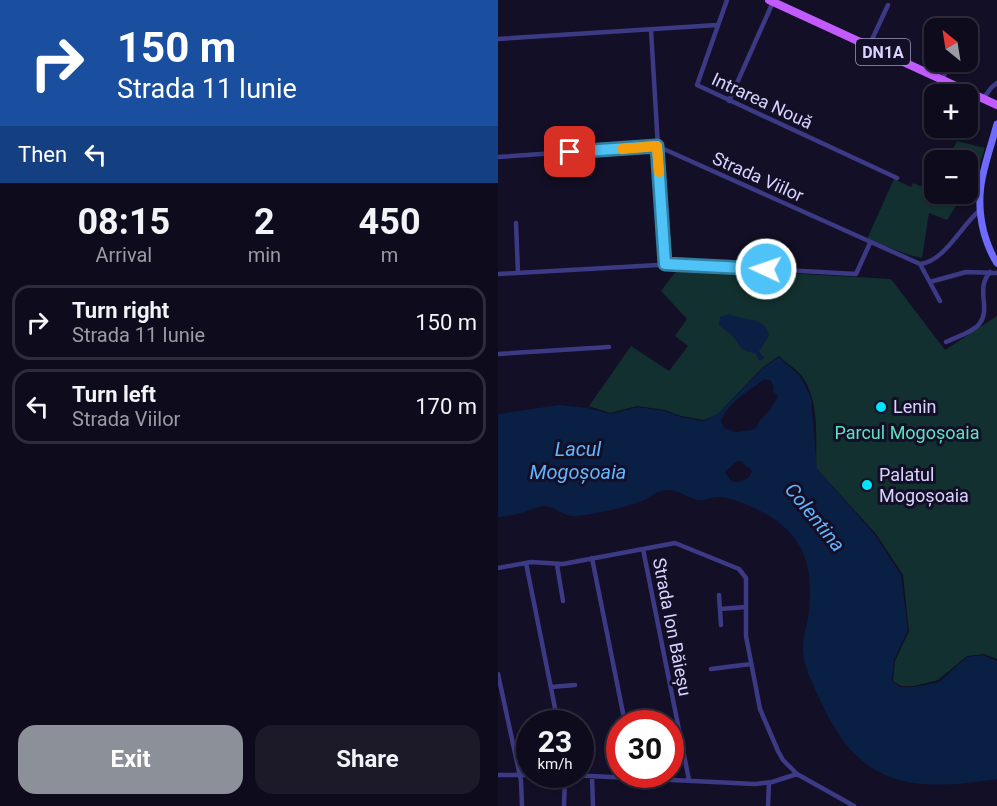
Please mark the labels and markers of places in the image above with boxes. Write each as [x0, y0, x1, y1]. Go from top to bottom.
pin [544, 126, 595, 177]
place label: Lenin [893, 396, 937, 417]
marker: Lenin [874, 400, 888, 414]
place label: Palatul Mogoșoaia [879, 464, 969, 507]
marker: Palatul Mogoșoaia [860, 478, 874, 492]

